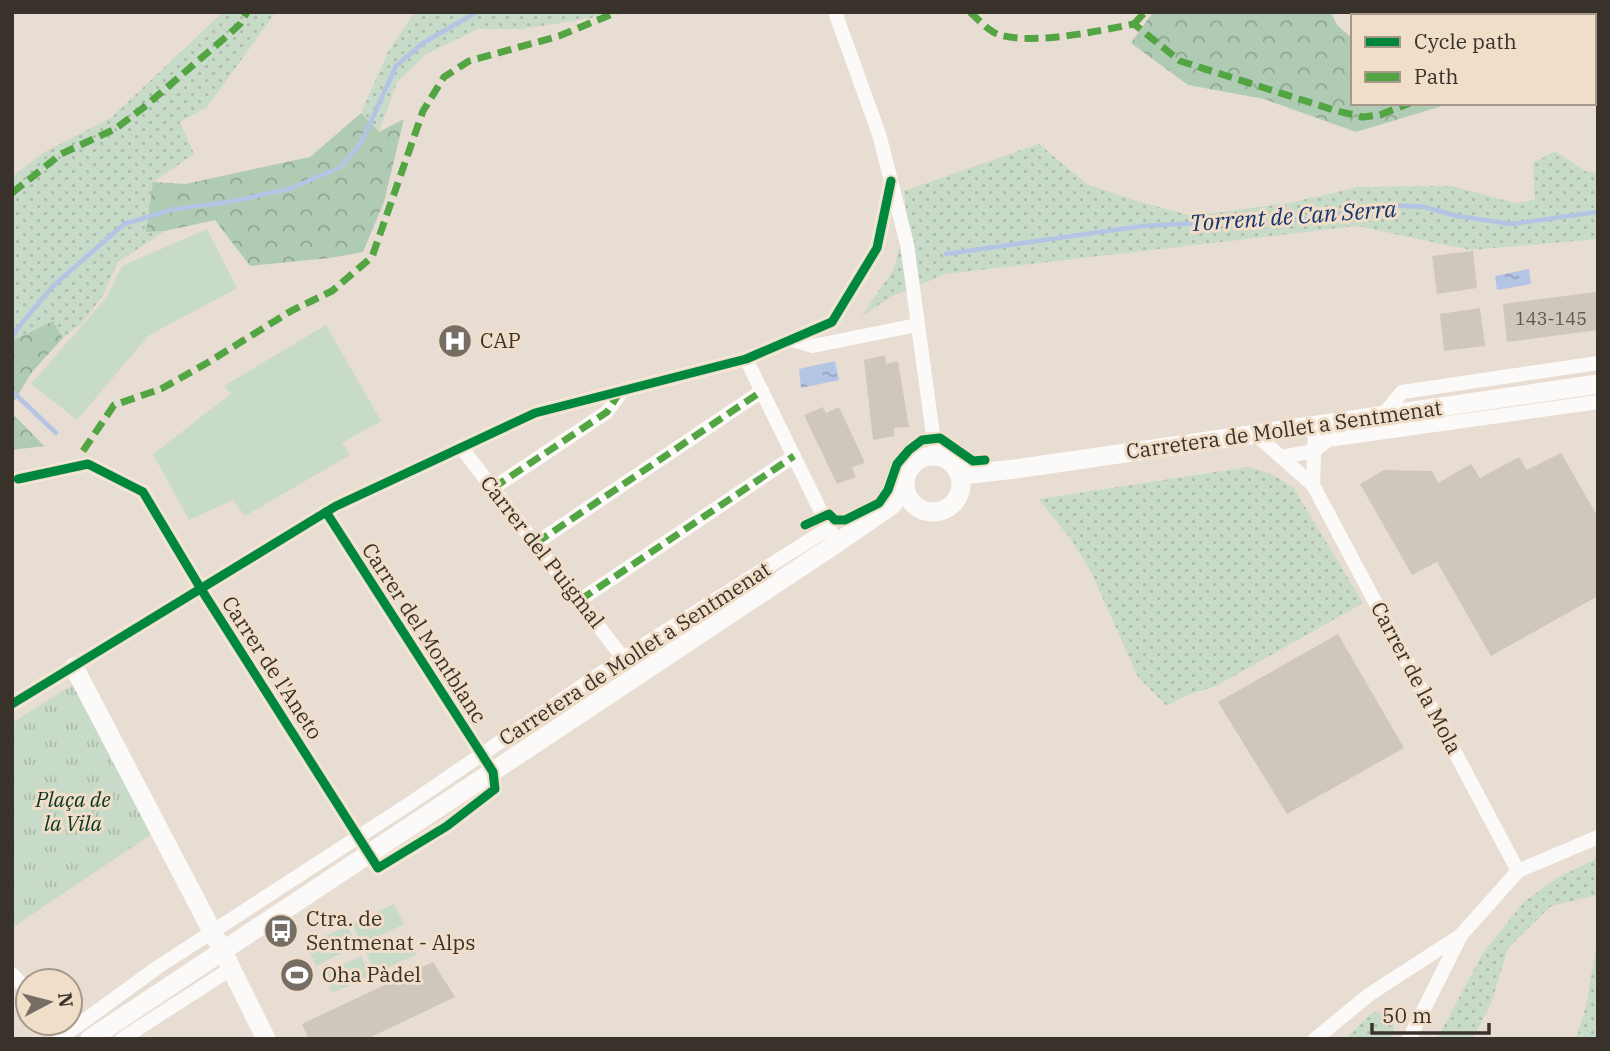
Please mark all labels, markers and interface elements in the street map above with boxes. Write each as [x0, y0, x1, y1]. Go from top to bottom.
legend [1351, 14, 1596, 105]
text: Cycle path [1414, 27, 1517, 55]
text: Path [1414, 62, 1459, 90]
water label: Torrent de Can Serra [1189, 193, 1398, 237]
house number: 143-145 [1515, 307, 1587, 330]
hospital icon: CAP [436, 322, 474, 360]
place label: CAP [480, 326, 521, 354]
street label: Carretera de Mollet a Sentmenat [1124, 393, 1443, 465]
street label: Carrer del Puigmal [474, 469, 611, 633]
street label: Carrer del Montblanc [356, 537, 494, 728]
street label: Carretera de Mollet a Sentmenat [493, 555, 776, 752]
street label: Carrer de l'Aneto [216, 590, 330, 745]
street label: Carrer de la Mola [1365, 597, 1469, 758]
park label: Plaça de la Vila [34, 785, 111, 837]
place label: Ctra. de Sentmenat - Alps [306, 904, 475, 956]
bus stop icon: Ctra. de Sentmenat - Alps [262, 912, 300, 950]
sports icon: Oha Pàdel [278, 956, 316, 994]
place label: Oha Pàdel [322, 960, 421, 988]
north arrow [14, 967, 84, 1037]
text: N [53, 991, 79, 1009]
scale bar [1372, 992, 1489, 1036]
text: 50 m [1382, 1001, 1432, 1029]

